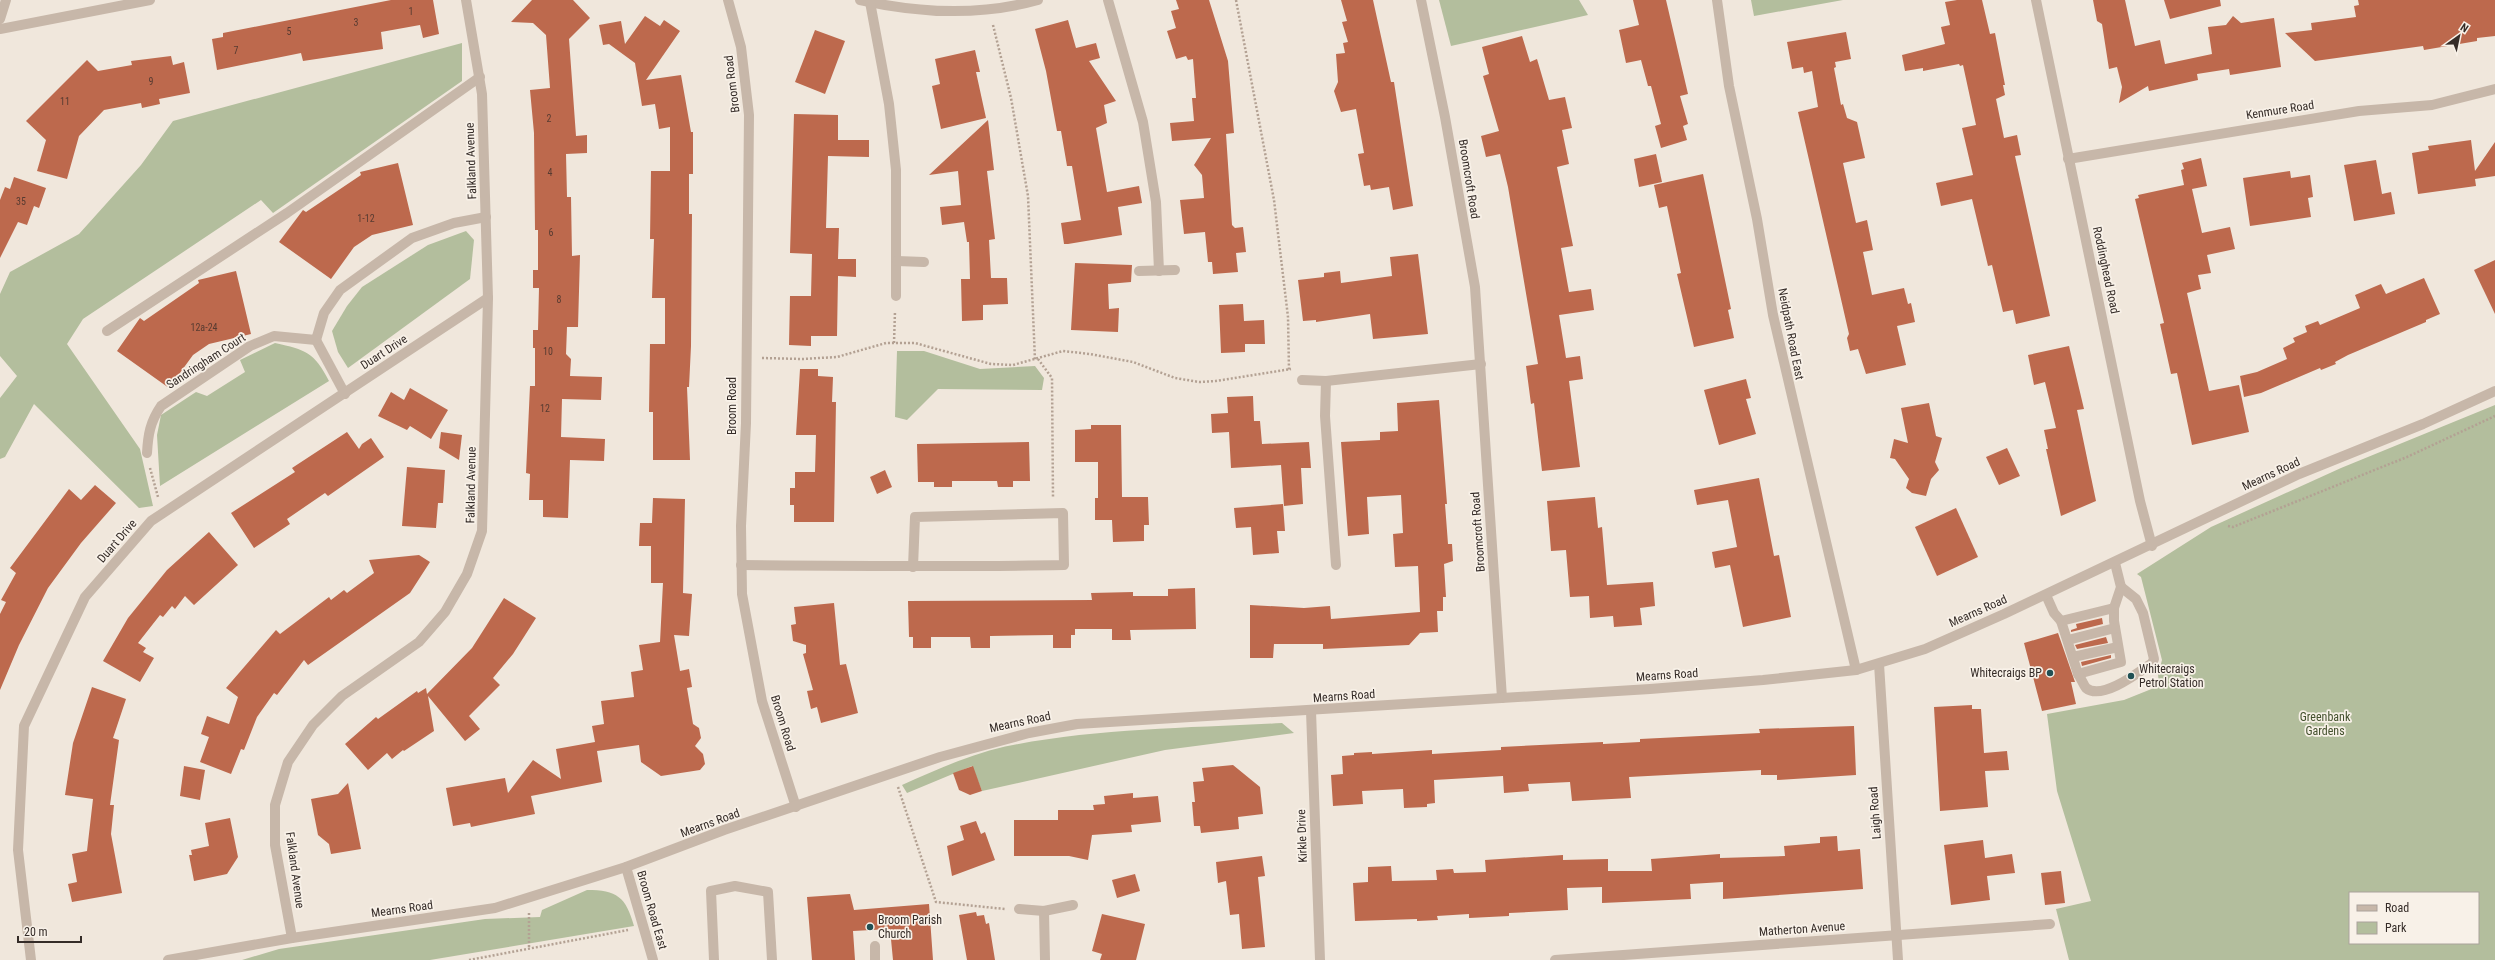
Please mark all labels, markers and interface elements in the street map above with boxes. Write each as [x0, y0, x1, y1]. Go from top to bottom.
house number: 1 [409, 6, 413, 17]
north arrow [2439, 16, 2479, 56]
house number: 3 [354, 17, 359, 28]
text: N [2458, 21, 2471, 35]
house number: 5 [287, 26, 292, 37]
house number: 7 [234, 45, 239, 56]
street label: Broom Road [722, 54, 742, 114]
house number: 9 [149, 76, 154, 87]
house number: 11 [60, 96, 70, 107]
street label: Kenmure Road [2245, 98, 2315, 122]
house number: 2 [547, 113, 552, 124]
street label: Falkland Avenue [463, 122, 479, 200]
street label: Broomcroft Road [1456, 138, 1482, 220]
house number: 4 [548, 167, 553, 178]
house number: 35 [16, 196, 26, 207]
house number: 1-12 [357, 213, 375, 224]
street label: Roddinghead Road [2090, 225, 2122, 315]
house number: 6 [549, 227, 554, 238]
street label: Neidpath Road East [1775, 287, 1807, 381]
house number: 8 [557, 294, 562, 305]
house number: 12a-24 [190, 322, 218, 333]
street label: Sandringham Court [164, 330, 248, 392]
street label: Duart Drive [358, 332, 410, 372]
house number: 10 [543, 346, 553, 357]
street label: Broom Road [725, 377, 739, 435]
house number: 12 [540, 403, 550, 414]
street label: Falkland Avenue [463, 446, 479, 524]
street label: Mearns Road [2240, 454, 2302, 493]
street label: Broomcroft Road [1468, 491, 1488, 573]
street label: Duart Drive [94, 516, 140, 565]
street label: Mearns Road [1947, 592, 2009, 630]
place label: Whitecraigs Petrol Station [2139, 662, 2204, 690]
street label: Mearns Road [1635, 666, 1699, 684]
place label: Whitecraigs BP [1970, 666, 2042, 680]
marker: Whitecraigs BP [2045, 668, 2055, 678]
marker: Whitecraigs Petrol Station [2126, 671, 2136, 681]
street label: Mearns Road [1312, 687, 1376, 705]
street label: Broom Road [768, 693, 798, 753]
street label: Mearns Road [988, 709, 1052, 735]
park label: Greenbank Gardens [2300, 710, 2351, 738]
street label: Laigh Road [1866, 786, 1884, 840]
street label: Mearns Road [678, 806, 742, 840]
street label: Kirkle Drive [1294, 809, 1310, 863]
street label: Falkland Avenue [283, 831, 307, 909]
street label: Broom Road East [634, 869, 670, 952]
legend [2349, 892, 2479, 944]
street label: Mearns Road [370, 898, 434, 920]
text: Road [2385, 901, 2409, 915]
place label: Broom Parish Church [878, 913, 942, 941]
scale bar [18, 918, 81, 944]
street label: Matherton Avenue [1758, 919, 1846, 939]
text: Park [2385, 921, 2407, 935]
marker: Broom Parish Church [865, 922, 875, 932]
text: 20 m [24, 925, 48, 939]

